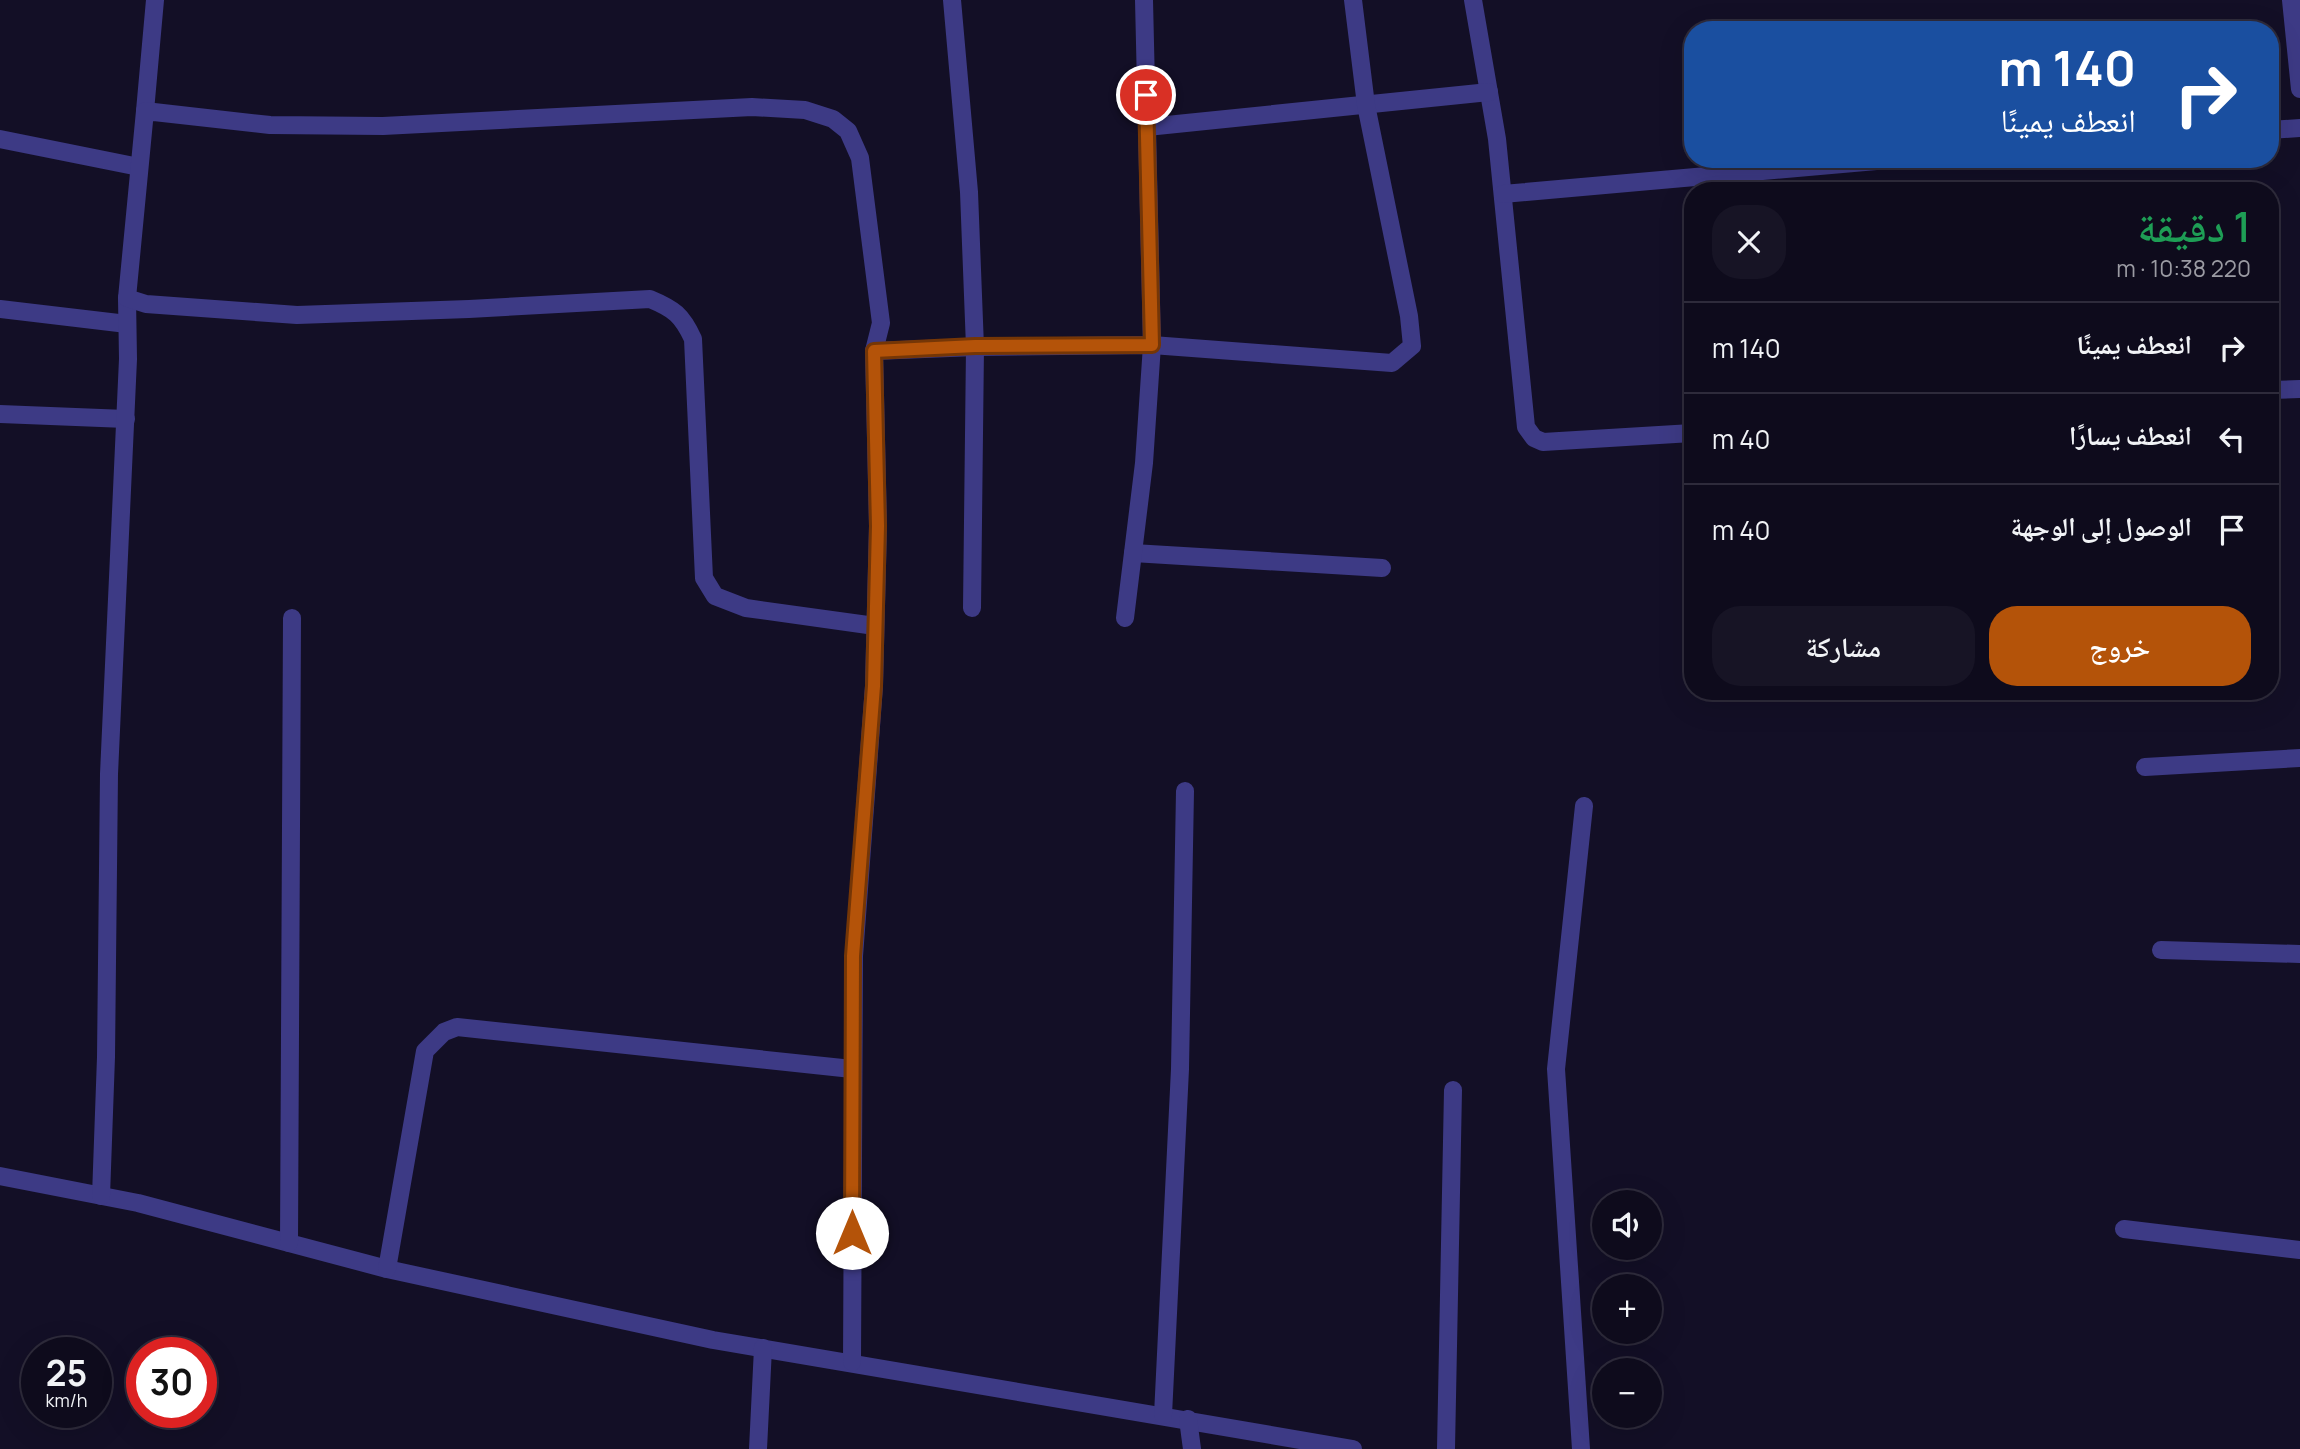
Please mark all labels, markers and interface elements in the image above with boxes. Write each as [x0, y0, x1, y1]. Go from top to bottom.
text: 140 m [1999, 34, 2136, 101]
icon: right [2160, 49, 2251, 140]
pin [1116, 65, 1176, 125]
icon: arrive [1127, 76, 1165, 114]
text: انعطف يمينًا [2001, 98, 2136, 142]
text: 1 دقيقة [2138, 197, 2251, 255]
button: close [1712, 205, 1786, 279]
text: 220 m · 10:38 [2116, 252, 2251, 284]
text: انعطف يمينًا [2077, 326, 2192, 362]
icon: right [2213, 329, 2251, 367]
text: 140 m [1712, 330, 1781, 366]
text: انعطف يسارًا [2069, 417, 2192, 453]
icon: left [2213, 420, 2251, 458]
text: 40 m [1712, 421, 1770, 457]
text: الوصول إلى الوجهة [2011, 508, 2192, 544]
icon: arrive [2213, 511, 2251, 549]
text: 40 m [1712, 512, 1770, 548]
button: مشاركة [1712, 606, 1975, 686]
button: خروج [1989, 606, 2251, 686]
map controls [1592, 1190, 1662, 1428]
button: sound [1592, 1190, 1662, 1260]
position arrow [815, 1196, 889, 1270]
button: + [1592, 1274, 1662, 1344]
speed limit sign: 30 [126, 1337, 217, 1428]
text: 25 [46, 1349, 87, 1397]
button: − [1592, 1358, 1662, 1428]
text: km/h [46, 1388, 87, 1412]

